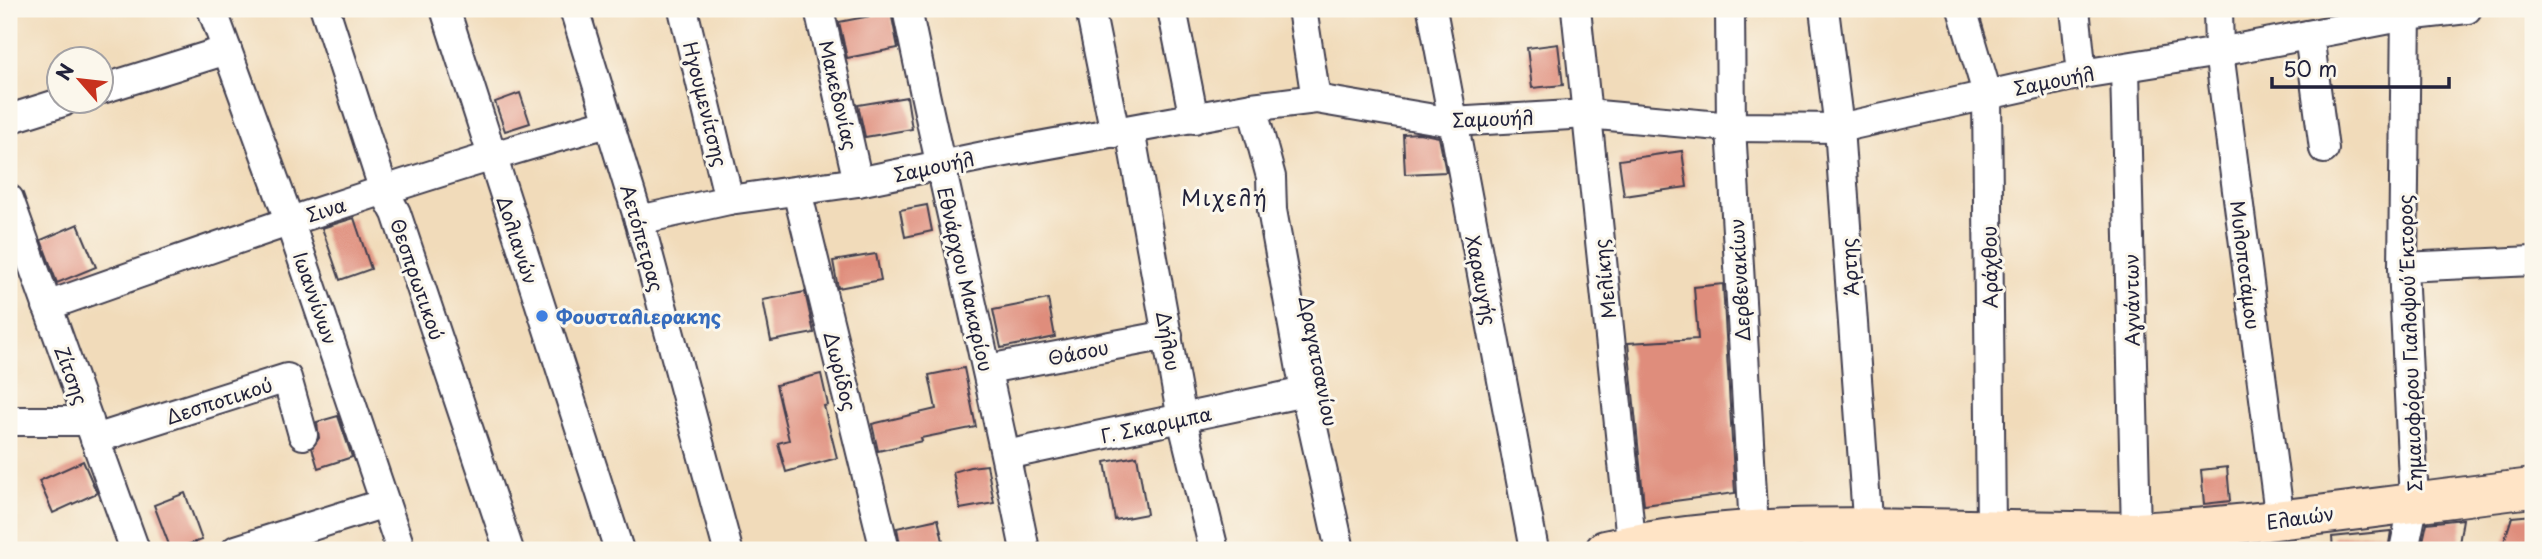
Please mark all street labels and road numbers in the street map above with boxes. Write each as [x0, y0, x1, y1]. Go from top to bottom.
street label: Μακεδονίας [813, 37, 865, 153]
street label: Ηγουμενίτσης [677, 39, 735, 169]
street label: Σαμουήλ [2011, 58, 2097, 102]
street label: Σαμουήλ [1452, 103, 1534, 133]
street label: Σαμουήλ [891, 144, 977, 188]
street label: Αετόπετρας [614, 181, 672, 295]
street label: Εθνάρχου Μακαρίου [931, 184, 1001, 374]
street label: Σινα [303, 190, 349, 228]
street label: Δολιανών [491, 192, 545, 288]
street label: Σημαιοφόρου Γιαλοψού Έκτορος [2390, 194, 2428, 492]
street label: Μυλοποτάμου [2224, 199, 2268, 331]
street label: Θεσπρωτικού [384, 214, 452, 344]
street label: Δερβενακίων [1722, 218, 1756, 342]
street label: Αράχθου [1974, 225, 2004, 309]
street label: Χαραυγής [1460, 233, 1504, 328]
street label: Μελίκης [1586, 237, 1622, 320]
street label: Άρτης [1833, 237, 1865, 297]
street label: Ιωαννίνων [287, 248, 345, 348]
street label: Αγνάντων [2116, 253, 2146, 347]
street label: Δραγατσανίου [1293, 293, 1345, 429]
street label: Δήλου [1150, 309, 1188, 373]
street label: Δωρίδος [818, 328, 864, 414]
street label: Θάσου [1045, 332, 1111, 372]
street label: Ζίτσης [48, 342, 96, 408]
street label: Δεσποτικού [162, 370, 276, 430]
street label: Γ. Σκαριμπα [1098, 399, 1214, 449]
street label: Ελαιών [2264, 498, 2336, 536]

